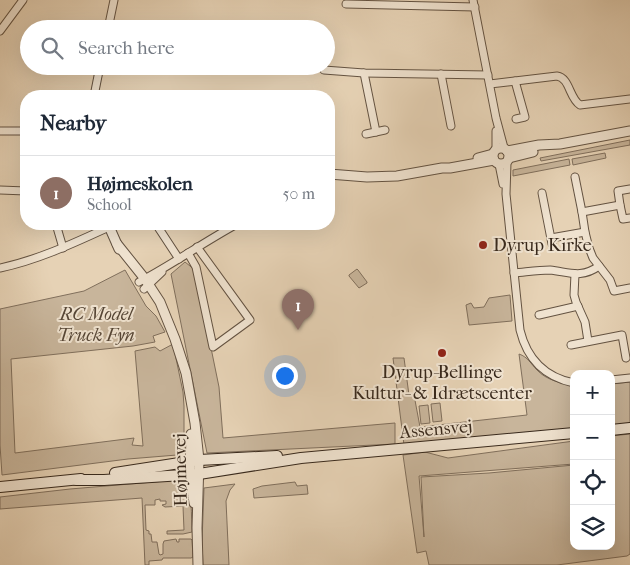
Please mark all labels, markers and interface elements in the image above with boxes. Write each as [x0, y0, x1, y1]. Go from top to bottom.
search box [20, 20, 335, 75]
icon: search [38, 34, 66, 62]
text: Search here [78, 37, 174, 59]
text: Nearby [40, 111, 106, 135]
text: Højmeskolen [87, 173, 193, 195]
text: 1 [53, 184, 59, 203]
text: 50 m [283, 184, 315, 203]
text: School [87, 195, 132, 214]
place label: Dyrup Kirke [493, 235, 592, 256]
marker: Dyrup Kirke [477, 239, 489, 251]
pin: 1 [282, 289, 314, 330]
park label: RC Model Truck Fyn [57, 304, 135, 346]
marker: Dyrup-Bellinge Kultur- & Idrætscenter [436, 347, 448, 359]
place label: Dyrup-Bellinge Kultur- & Idrætscenter [352, 362, 532, 404]
your location [272, 363, 298, 389]
map controls [570, 370, 615, 550]
button: + [570, 370, 615, 415]
button: − [570, 415, 615, 460]
street label: Assensvej [398, 416, 473, 443]
street label: Højmevej [169, 433, 192, 507]
button: locate [570, 460, 615, 505]
button: layers [570, 505, 615, 550]

